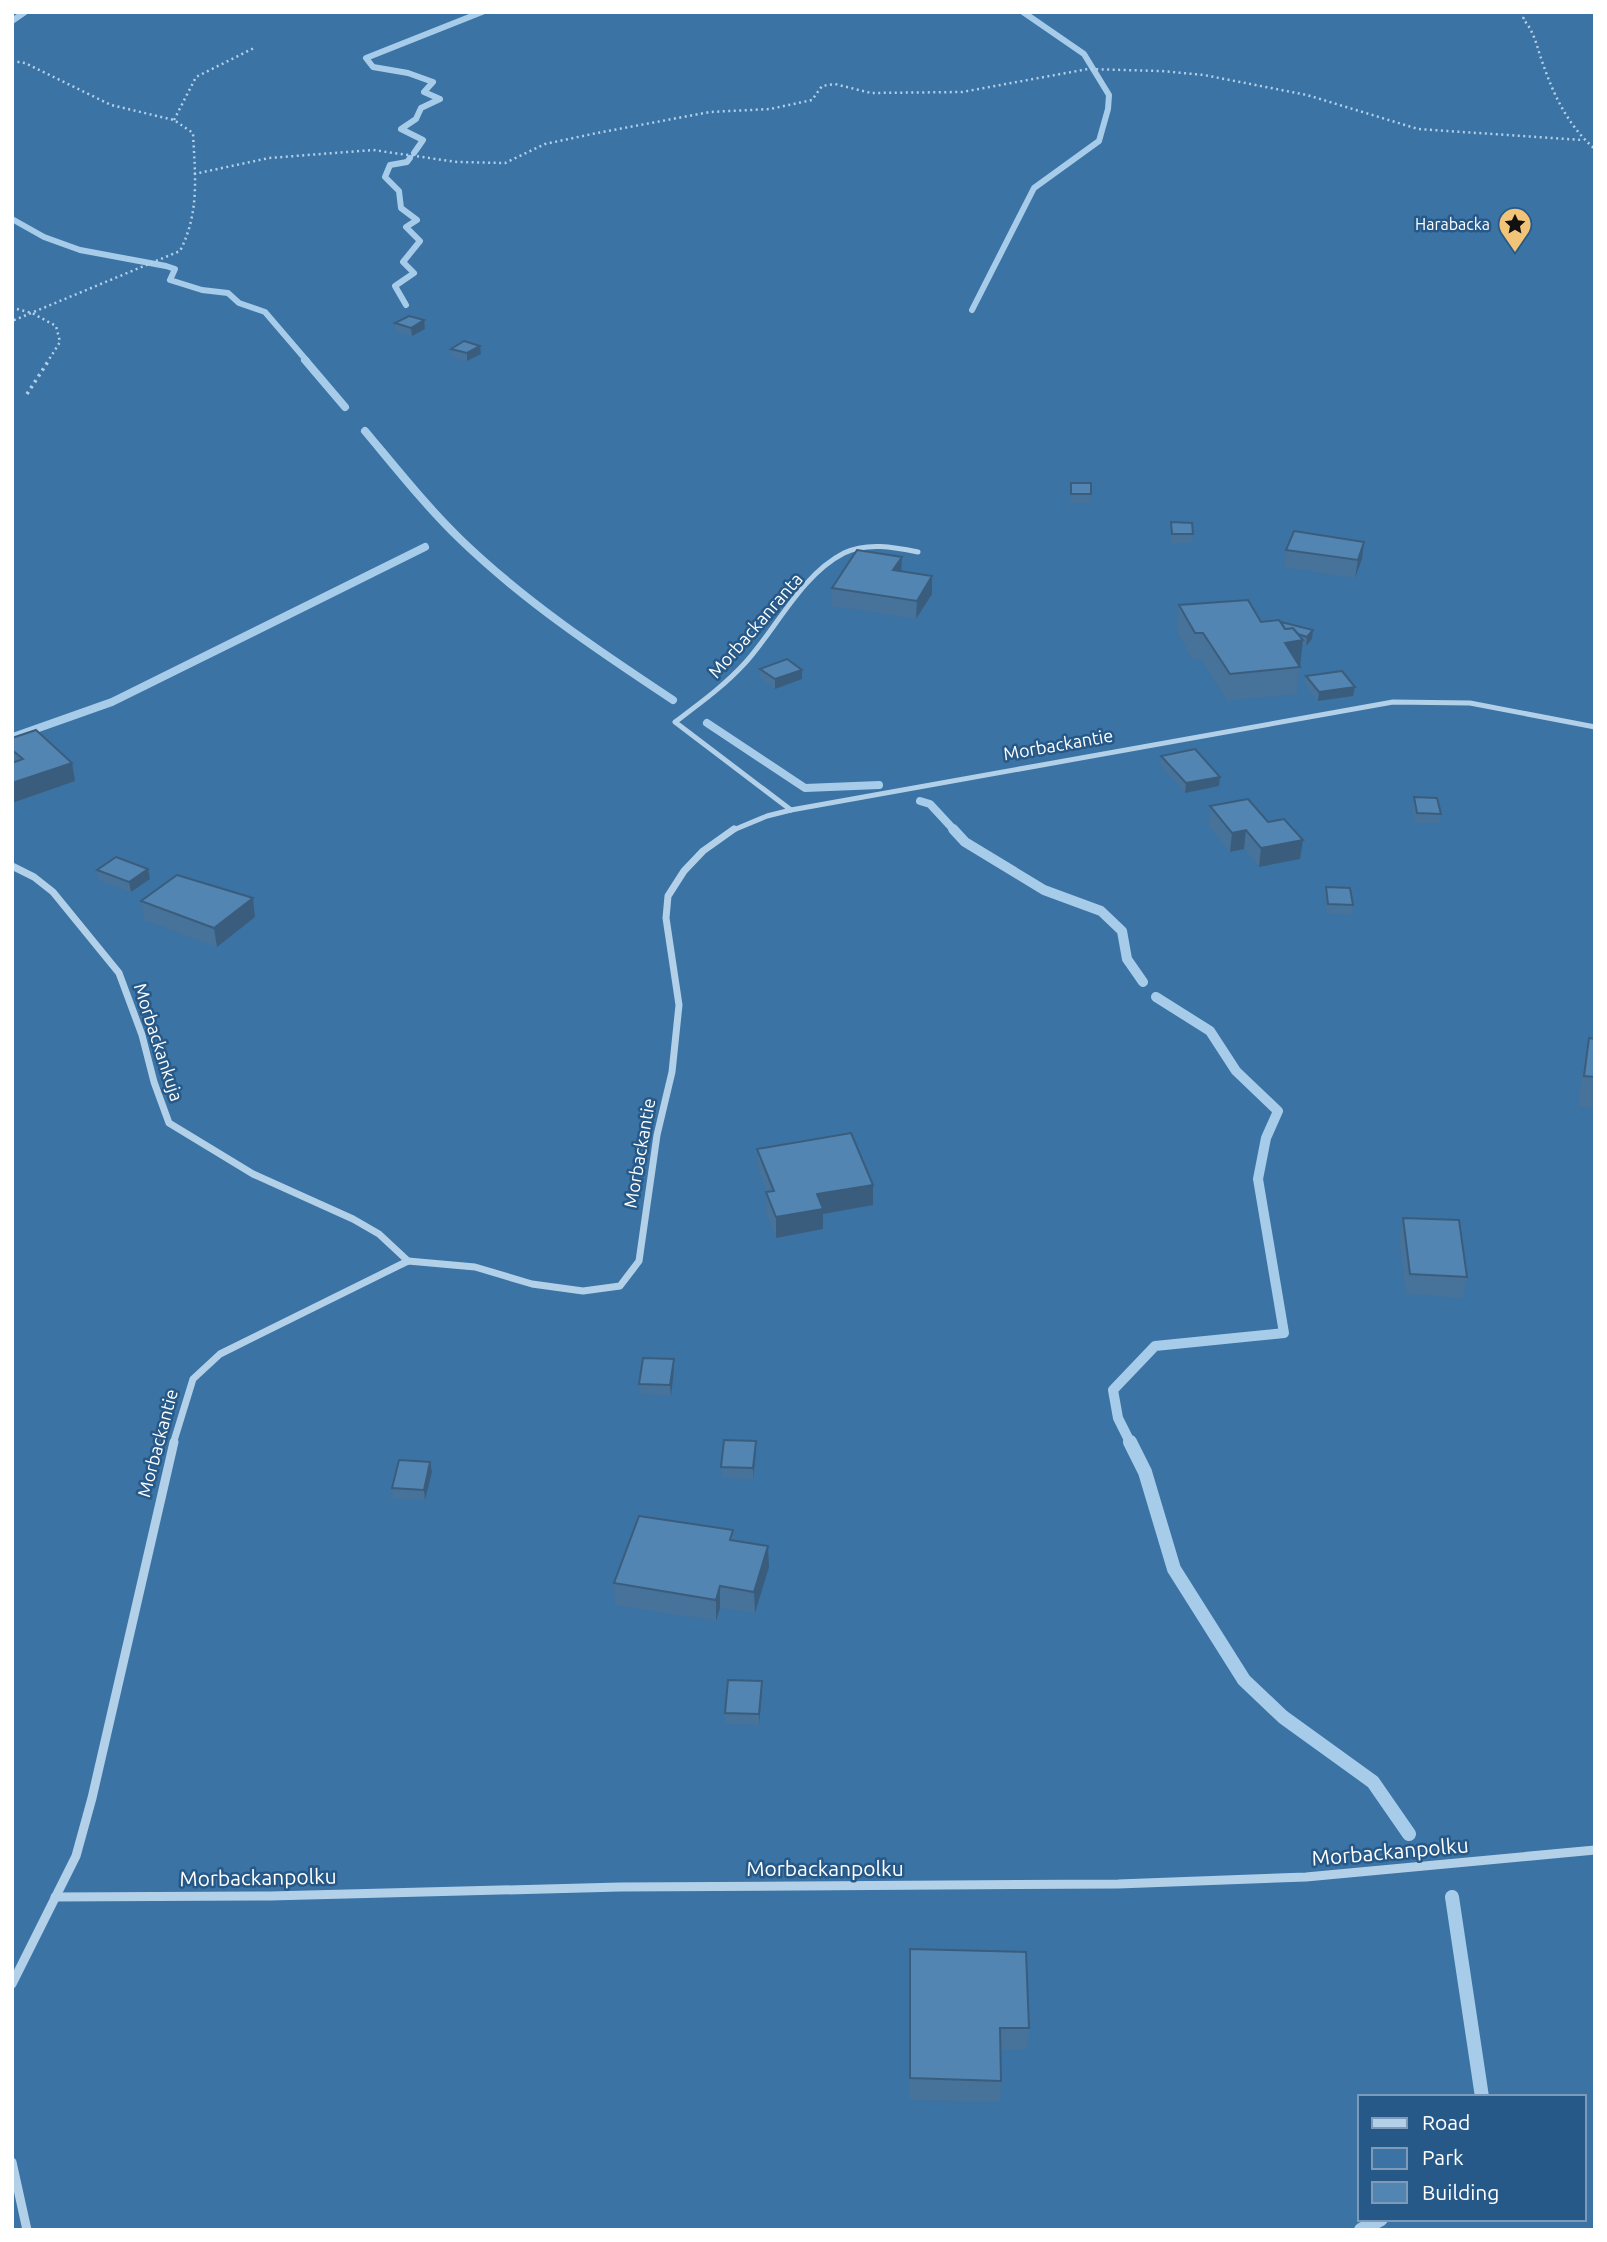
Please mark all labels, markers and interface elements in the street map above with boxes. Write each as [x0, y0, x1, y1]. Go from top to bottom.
place icon: Harabacka [1496, 205, 1534, 254]
place label: Harabacka [1415, 215, 1490, 233]
street label: Morbackanranta [704, 568, 806, 682]
street label: Morbackantie [1002, 725, 1114, 763]
street label: Morbackankuja [131, 981, 187, 1103]
street label: Morbackantie [620, 1097, 658, 1209]
street label: Morbackantie [133, 1387, 181, 1499]
street label: Morbackanpolku [1311, 1832, 1469, 1870]
street label: Morbackanpolku [746, 1856, 904, 1880]
street label: Morbackanpolku [179, 1864, 337, 1890]
legend [1358, 2095, 1586, 2221]
text: Road [1422, 2110, 1470, 2134]
text: Park [1422, 2145, 1464, 2169]
text: Building [1422, 2180, 1499, 2204]

